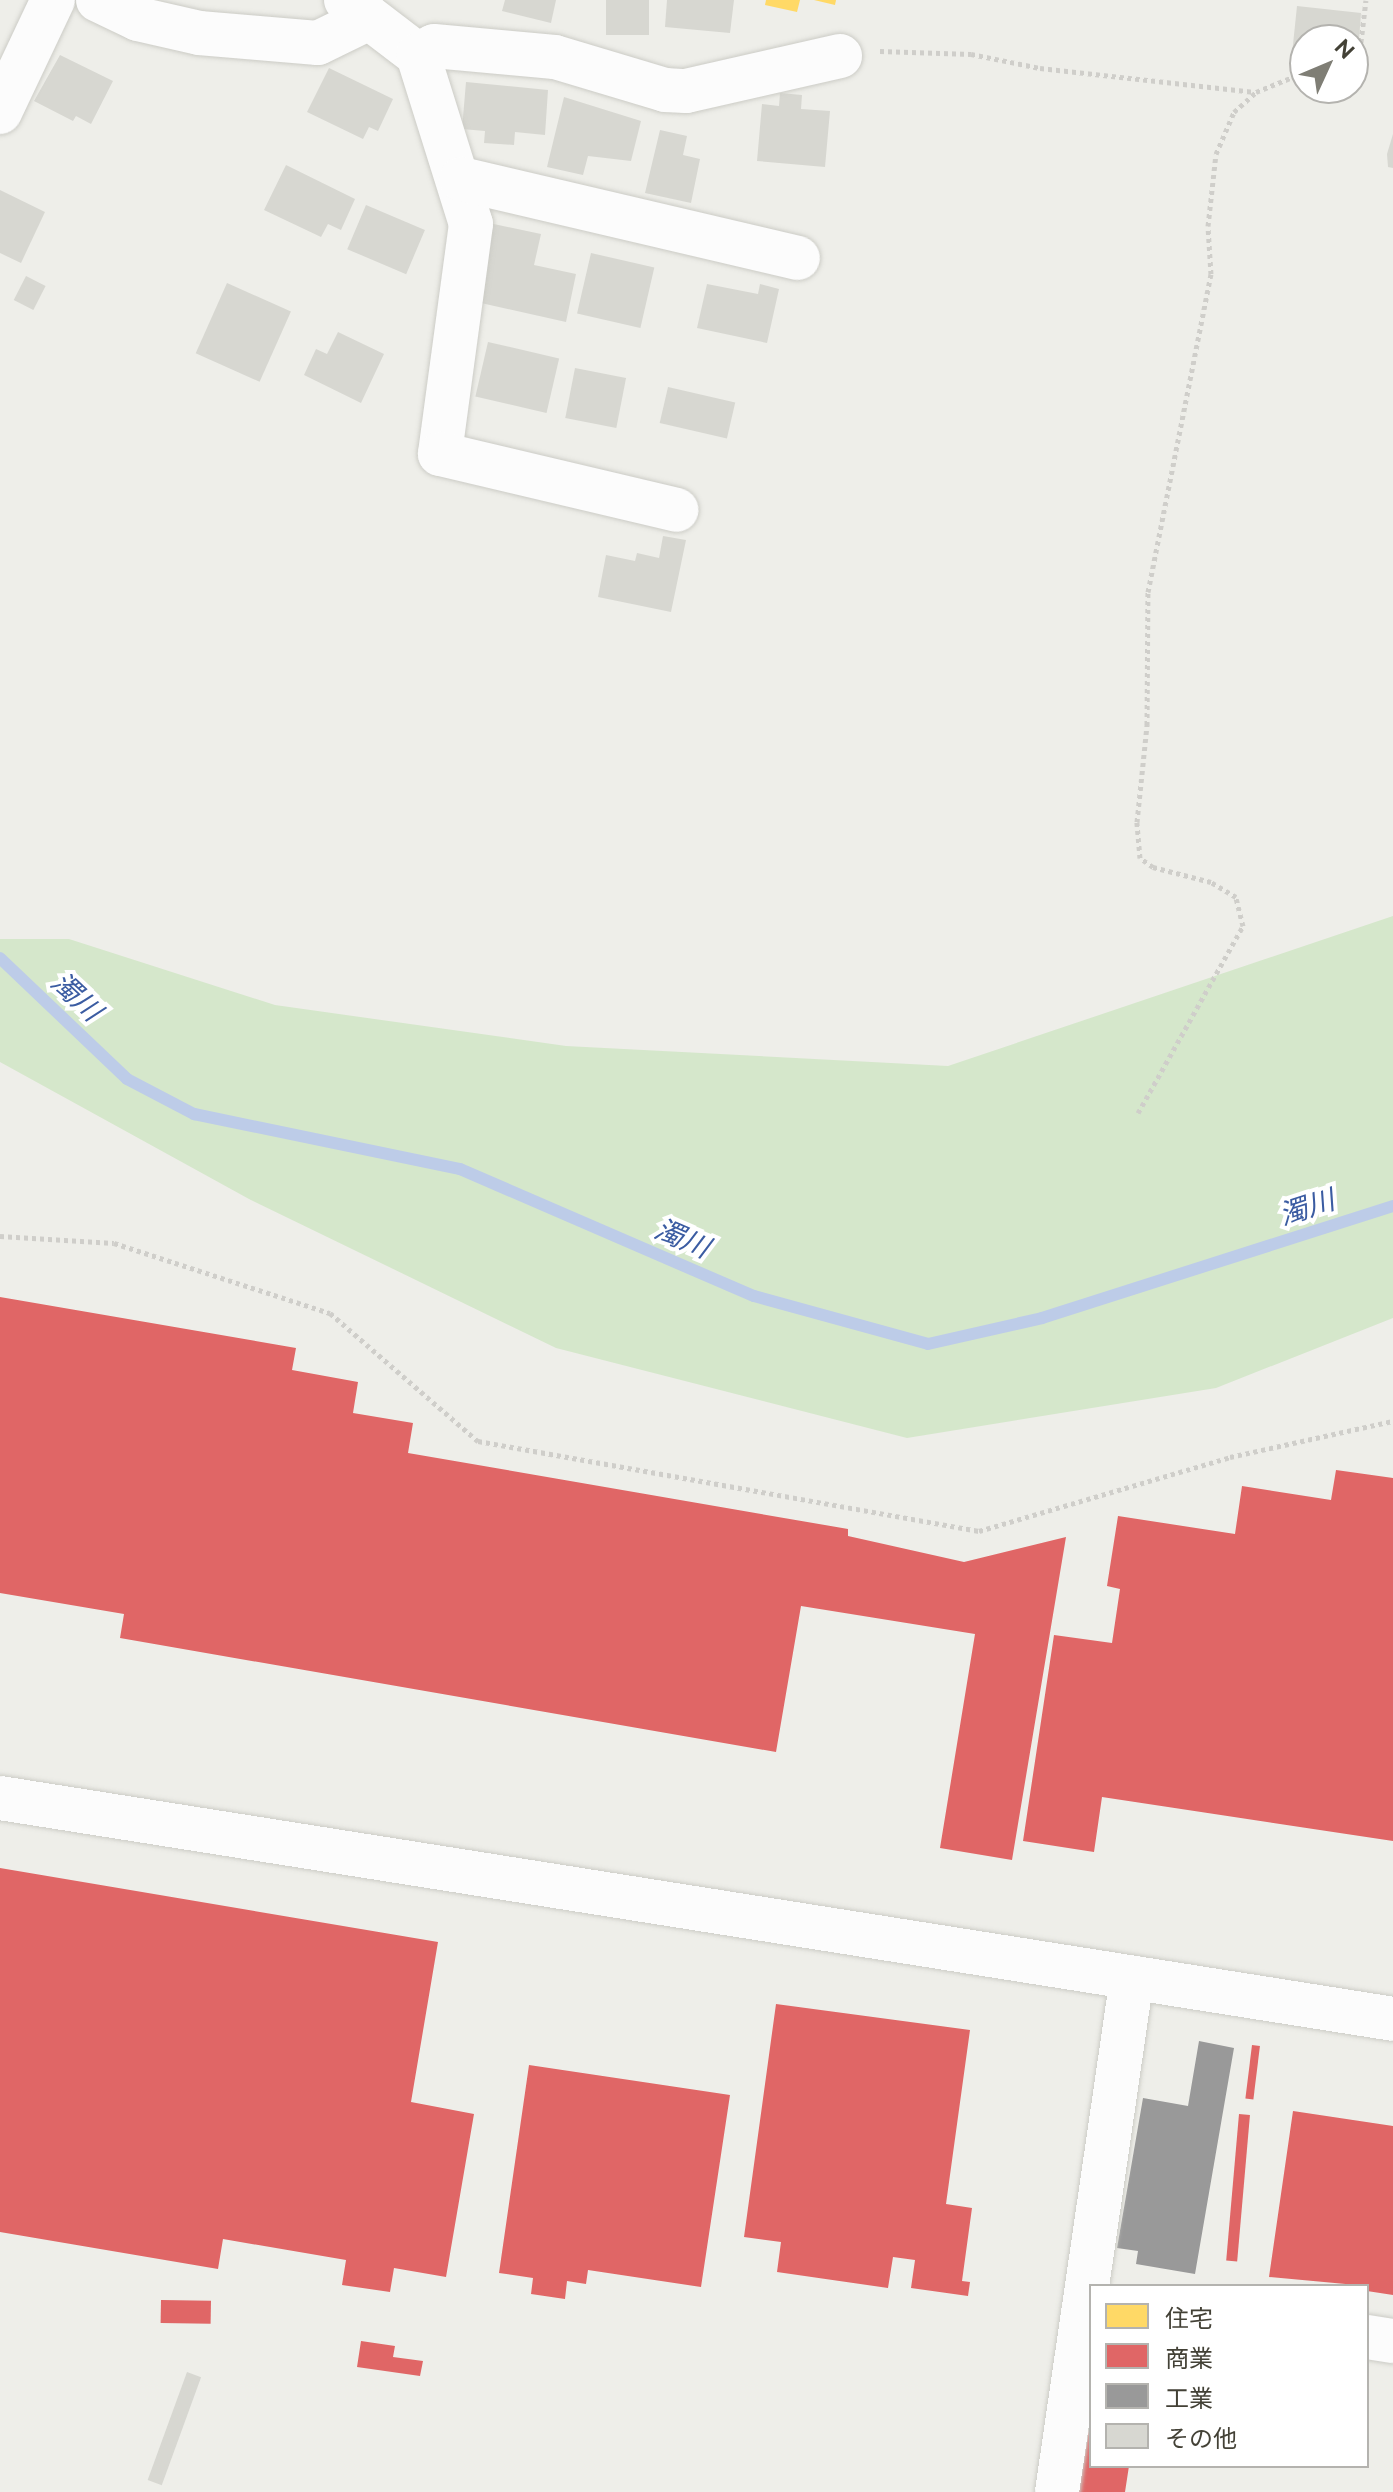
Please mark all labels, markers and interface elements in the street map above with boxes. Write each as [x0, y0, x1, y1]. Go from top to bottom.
north arrow [1289, 24, 1369, 104]
text: N [1330, 34, 1360, 64]
water label: 濁川 [44, 966, 108, 1028]
water label: 濁川 [1275, 1183, 1339, 1233]
water label: 濁川 [650, 1213, 714, 1265]
legend [1089, 2284, 1369, 2468]
text: 住宅 [1165, 2304, 1213, 2333]
text: 商業 [1165, 2344, 1213, 2373]
text: 工業 [1165, 2384, 1213, 2413]
text: その他 [1165, 2424, 1237, 2453]

